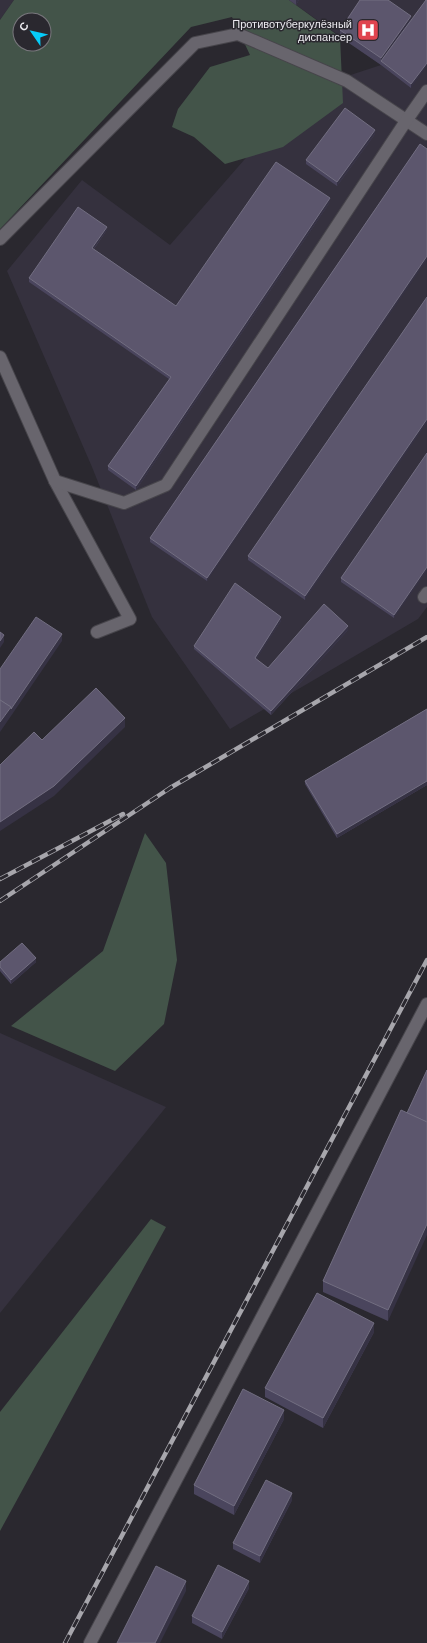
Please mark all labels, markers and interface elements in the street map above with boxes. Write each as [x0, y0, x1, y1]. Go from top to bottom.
north arrow [12, 12, 52, 52]
place label: Противотуберкулёзный диспансер [232, 17, 352, 43]
hospital icon: Противотуберкулёзный диспансер [355, 17, 381, 43]
text: С [16, 19, 31, 33]

